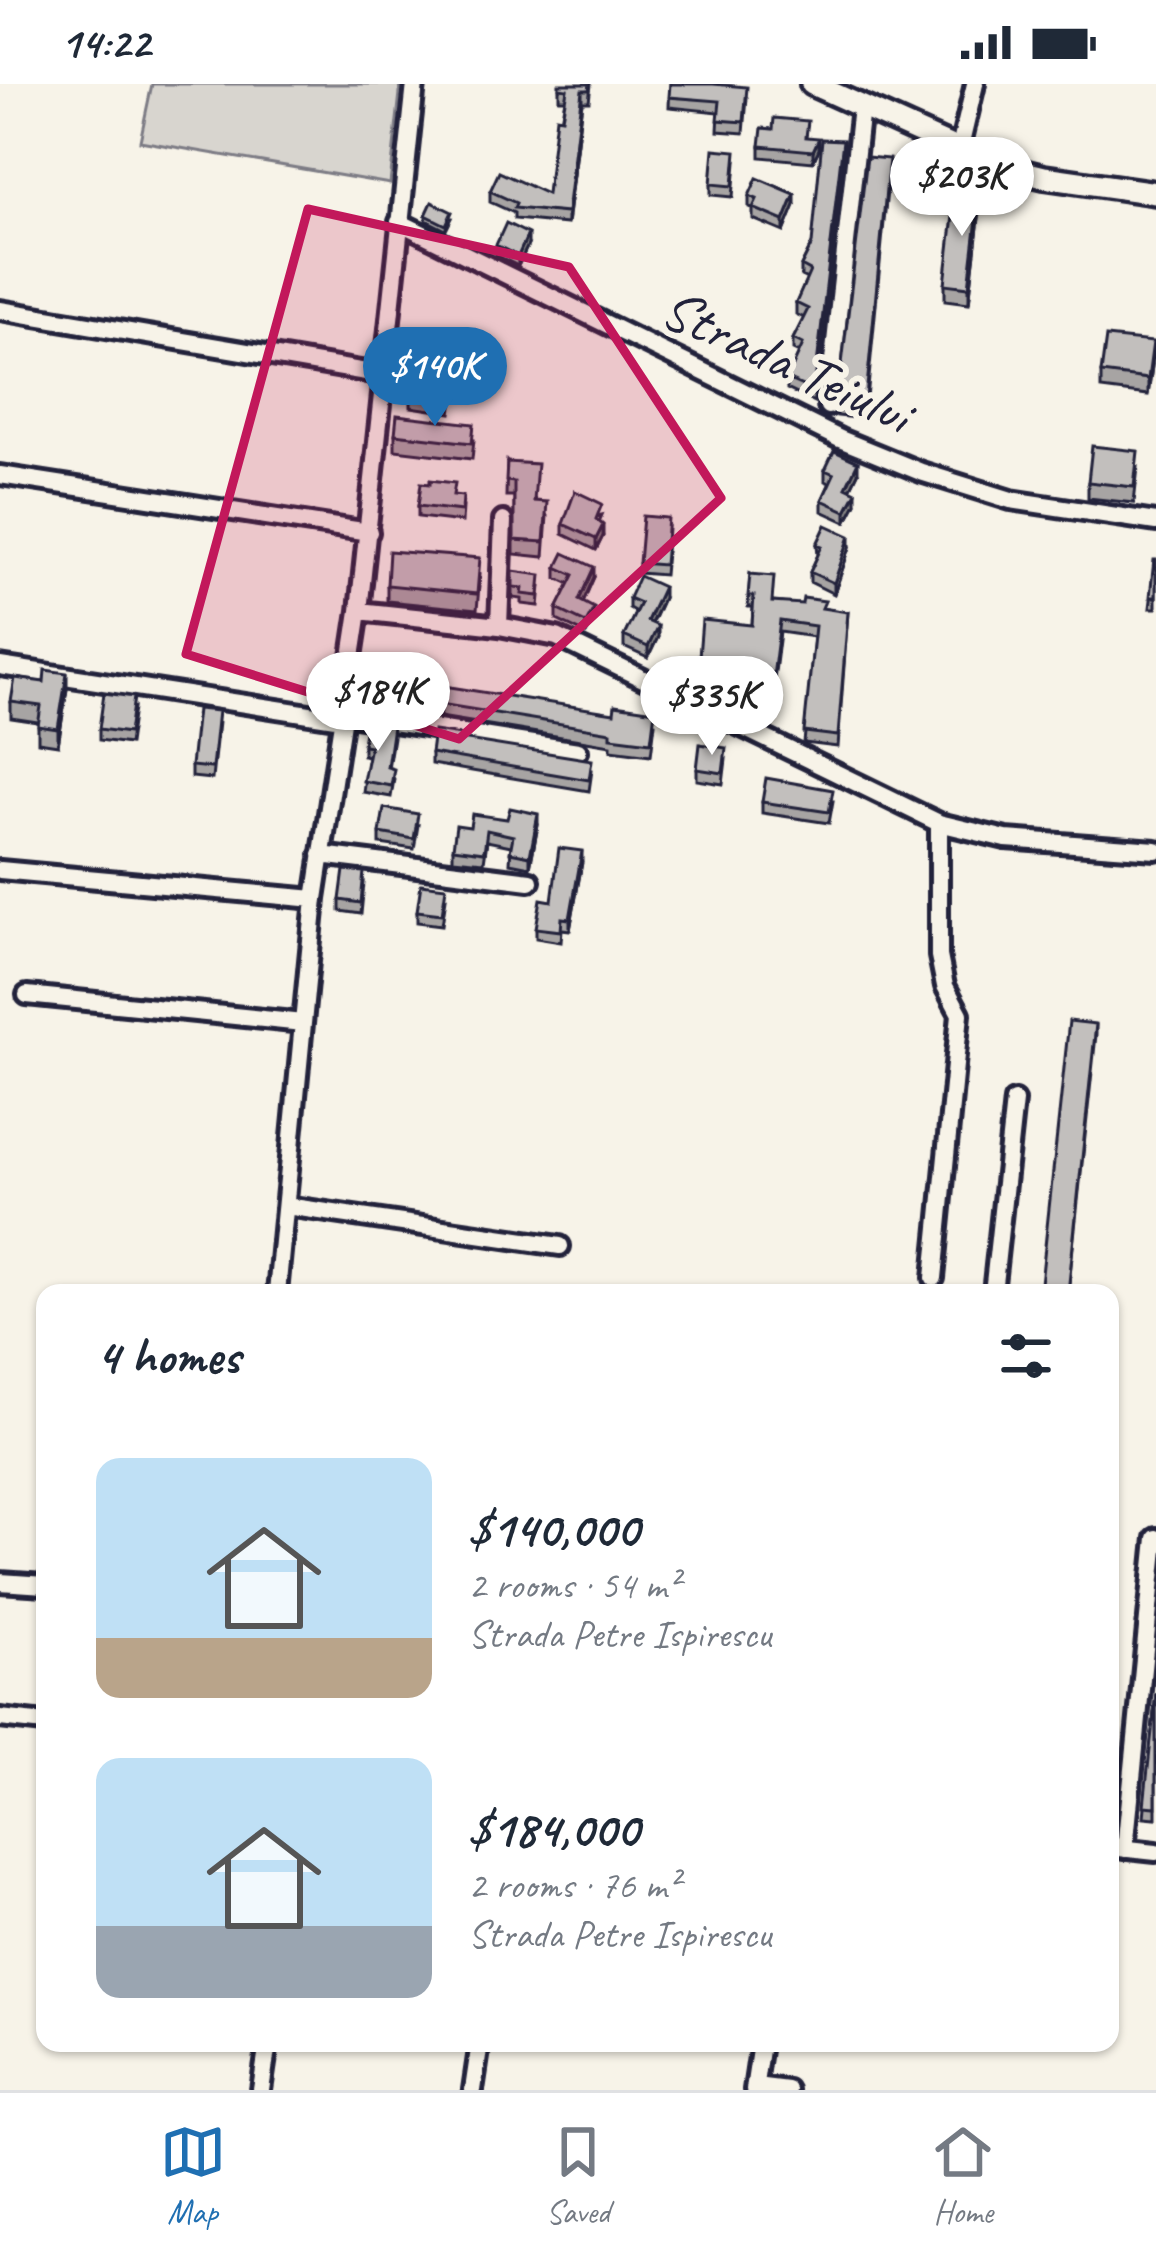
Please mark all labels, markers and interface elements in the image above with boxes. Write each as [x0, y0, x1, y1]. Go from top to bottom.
text: 14:22 [60, 14, 150, 71]
pin: $203K [878, 137, 1046, 239]
text: $203K [917, 151, 1007, 200]
street label: Strada Teiului [651, 272, 928, 453]
pin: $140K [351, 327, 519, 429]
text: $140K [390, 341, 480, 390]
pin: $184K [294, 652, 462, 754]
pin: $335K [628, 656, 796, 758]
text: $184K [333, 666, 423, 715]
text: $335K [667, 670, 757, 719]
icon: filters [993, 1323, 1059, 1389]
text: 4 homes [96, 1324, 240, 1388]
text: $140,000 [468, 1497, 639, 1561]
icon: home [192, 1506, 336, 1650]
text: 2 rooms · 54 m² [468, 1561, 679, 1610]
text: Strada Petre Ispirescu [468, 1610, 771, 1659]
text: $184,000 [468, 1797, 639, 1861]
icon: home [192, 1806, 336, 1950]
text: 2 rooms · 76 m² [468, 1861, 679, 1910]
text: Strada Petre Ispirescu [468, 1910, 771, 1959]
tab: Map [160, 2119, 226, 2233]
tab: Saved [545, 2119, 611, 2233]
tab: Home [930, 2119, 996, 2233]

